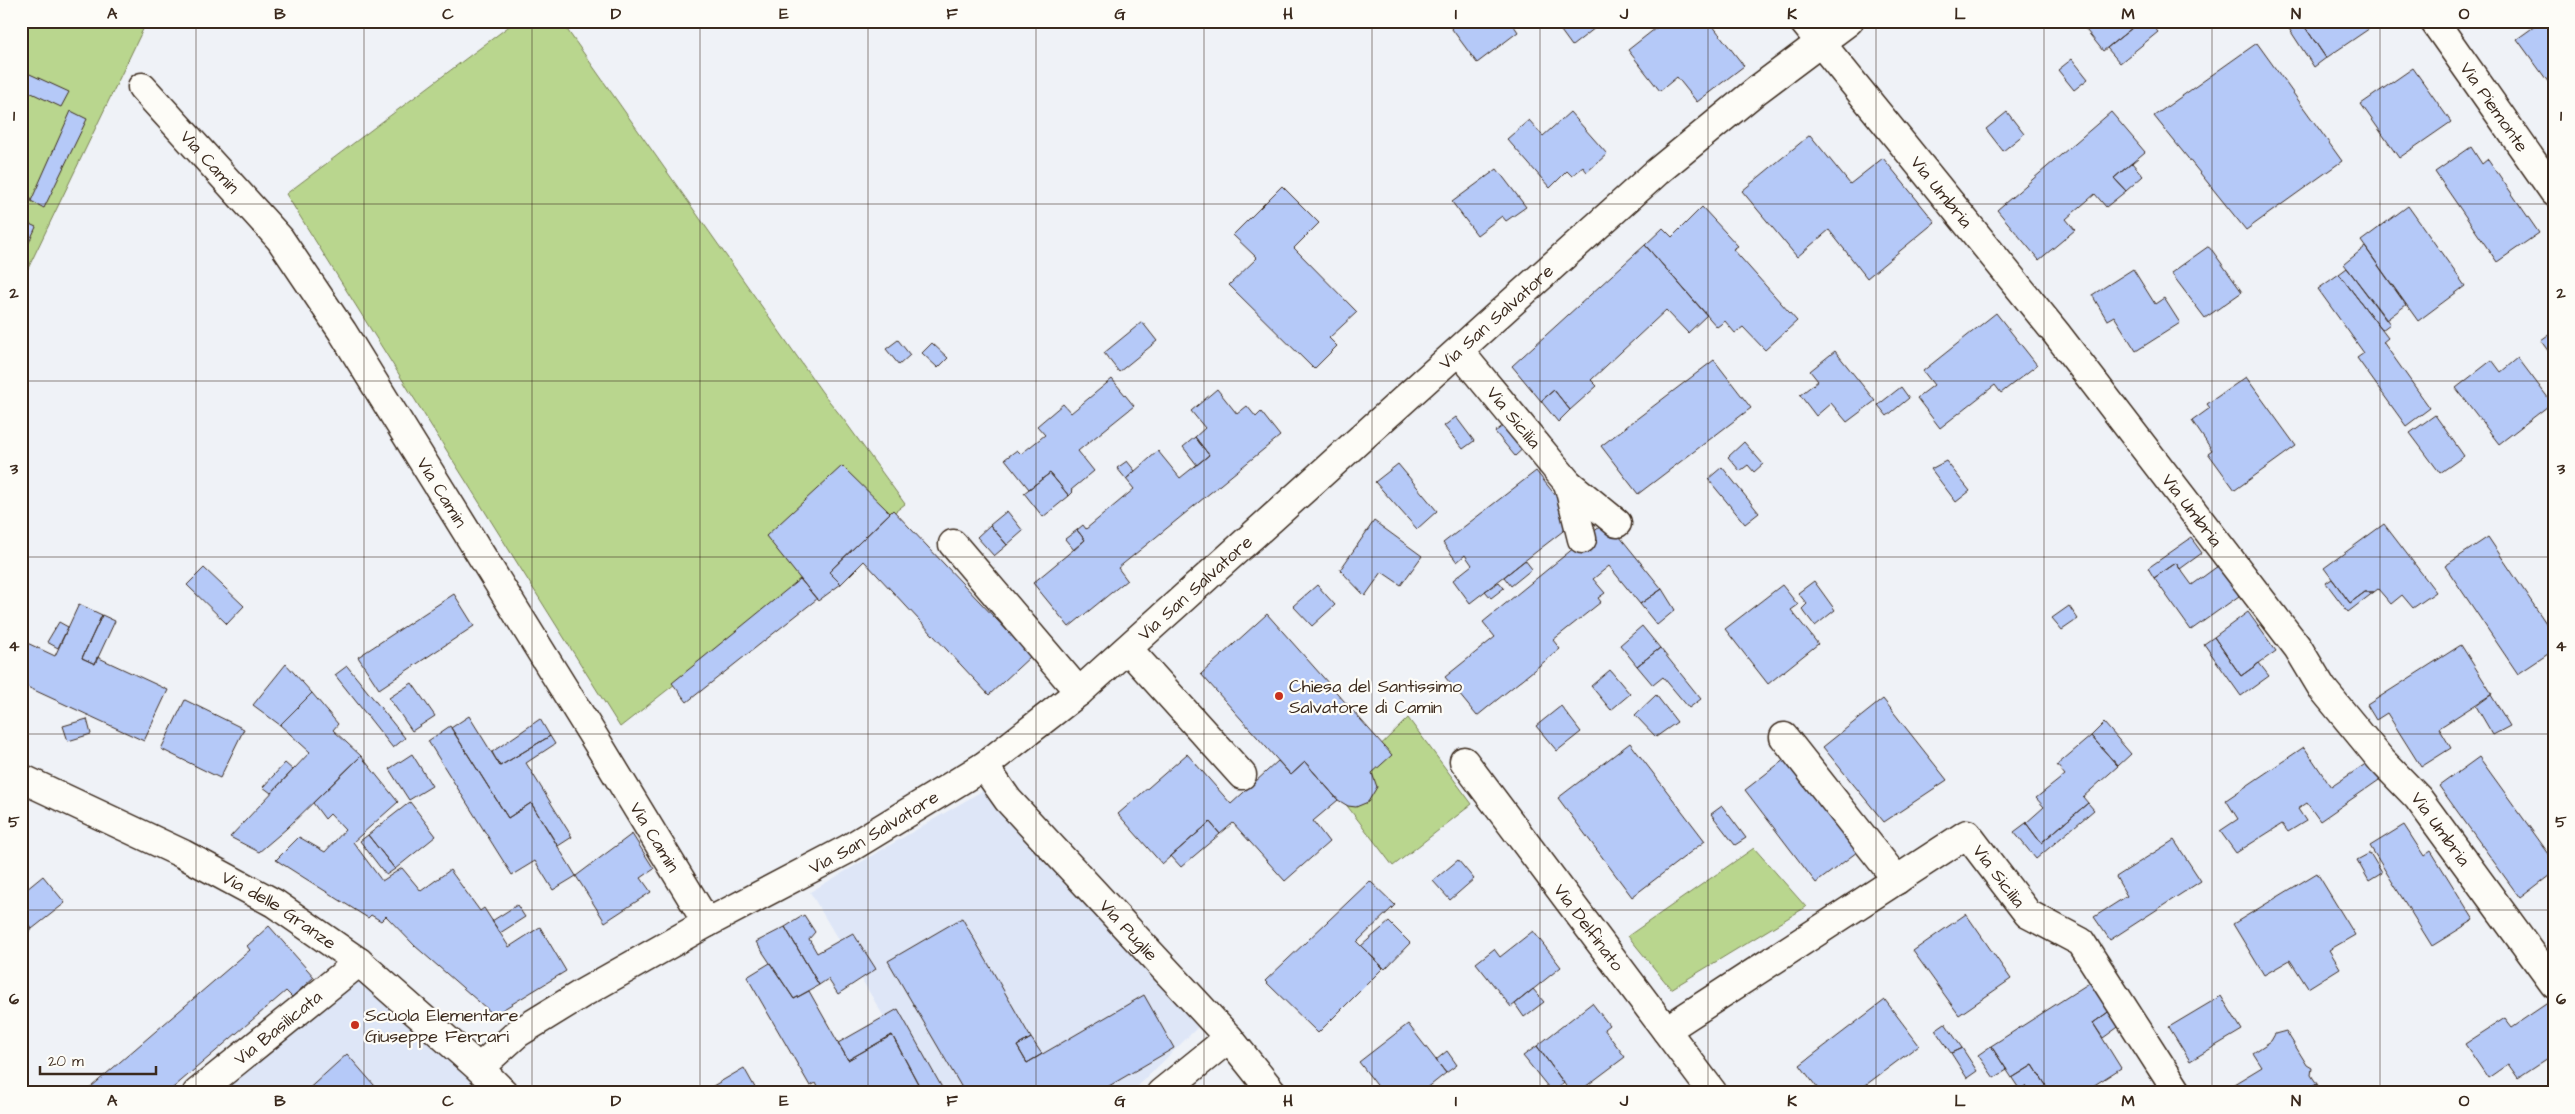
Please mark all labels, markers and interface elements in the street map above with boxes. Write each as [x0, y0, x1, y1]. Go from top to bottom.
text: A [107, 3, 118, 25]
text: B [274, 3, 286, 25]
text: C [442, 3, 454, 25]
text: D [611, 3, 622, 25]
text: E [779, 3, 789, 25]
text: F [946, 3, 958, 25]
text: G [1114, 3, 1126, 25]
text: H [1283, 3, 1293, 25]
text: I [1455, 3, 1457, 25]
text: J [1619, 3, 1629, 25]
text: K [1787, 3, 1797, 25]
text: L [1954, 3, 1966, 25]
text: M [2121, 3, 2135, 25]
text: N [2291, 3, 2301, 25]
text: O [2459, 3, 2470, 25]
street label: Via Piemonte [2454, 57, 2534, 157]
text: 1 [13, 105, 16, 127]
text: 1 [2560, 105, 2563, 127]
street label: Via Camin [174, 125, 245, 199]
street label: Via Umbria [1904, 151, 1978, 234]
street label: Via San Salvatore [1433, 259, 1559, 376]
text: 2 [8, 282, 19, 304]
text: 2 [2555, 282, 2566, 304]
street label: Via Sicilia [1480, 381, 1546, 454]
street label: Via Camin [410, 453, 473, 532]
text: 3 [9, 458, 19, 480]
text: 3 [2556, 458, 2566, 480]
street label: Via Umbria [2155, 468, 2228, 552]
street label: Via San Salvatore [1132, 530, 1258, 646]
text: 4 [9, 635, 20, 657]
text: 4 [2556, 635, 2567, 657]
place label: Chiesa del Santissimo Salvatore di Camin [1289, 674, 1462, 720]
marker: Chiesa del Santissimo Salvatore di Camin [1273, 690, 1285, 702]
street label: Via San Salvatore [805, 785, 944, 880]
street label: Via Umbria [2405, 787, 2476, 872]
street label: Via Camin [623, 797, 685, 877]
text: 5 [8, 811, 20, 833]
text: 5 [2555, 811, 2567, 833]
street label: Via Sicilia [1966, 839, 2031, 913]
street label: Via delle Granze [217, 865, 341, 956]
street label: Via Delfinato [1547, 879, 1630, 977]
street label: Via Puglie [1093, 894, 1163, 967]
street label: Via Basilicata [229, 985, 328, 1071]
text: 6 [9, 988, 19, 1010]
text: 6 [2556, 988, 2566, 1010]
place label: Scuola Elementare Giuseppe Ferrari [365, 1003, 519, 1049]
marker: Scuola Elementare Giuseppe Ferrari [349, 1019, 361, 1031]
scale bar [40, 1044, 156, 1076]
text: 20 m [48, 1051, 84, 1072]
text: A [107, 1090, 118, 1112]
text: B [274, 1090, 286, 1112]
text: C [442, 1090, 454, 1112]
text: D [611, 1090, 622, 1112]
text: E [779, 1090, 789, 1112]
text: F [946, 1090, 958, 1112]
text: G [1114, 1090, 1126, 1112]
text: H [1283, 1090, 1293, 1112]
text: I [1455, 1090, 1457, 1112]
text: J [1619, 1090, 1629, 1112]
text: K [1787, 1090, 1797, 1112]
text: L [1954, 1090, 1966, 1112]
text: M [2121, 1090, 2135, 1112]
text: N [2291, 1090, 2301, 1112]
text: O [2459, 1090, 2470, 1112]

